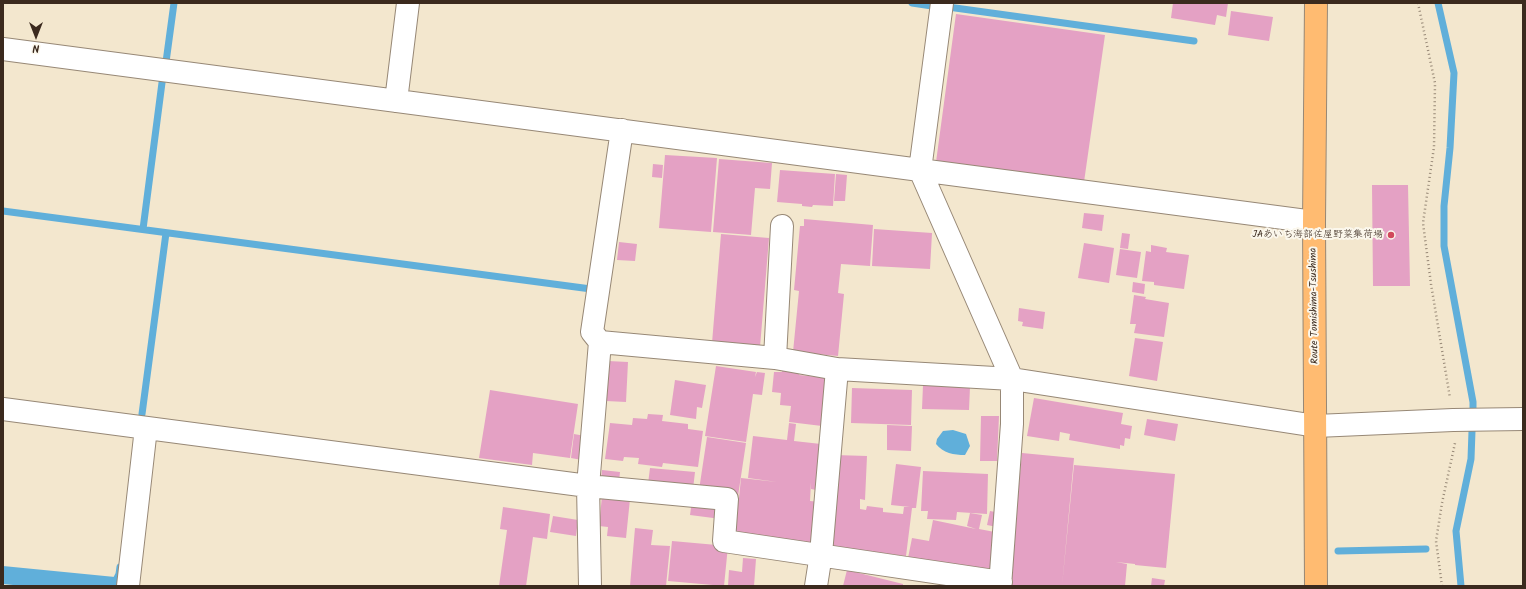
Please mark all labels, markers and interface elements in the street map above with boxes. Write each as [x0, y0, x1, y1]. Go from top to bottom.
north arrow [16, 16, 56, 56]
text: N [33, 39, 39, 57]
place label: JAあいち海部佐屋野菜集荷場 [1252, 229, 1383, 241]
marker: JAあいち海部佐屋野菜集荷場 [1386, 230, 1396, 240]
street label: Route Tomishima-Tsushima [1308, 248, 1322, 364]

